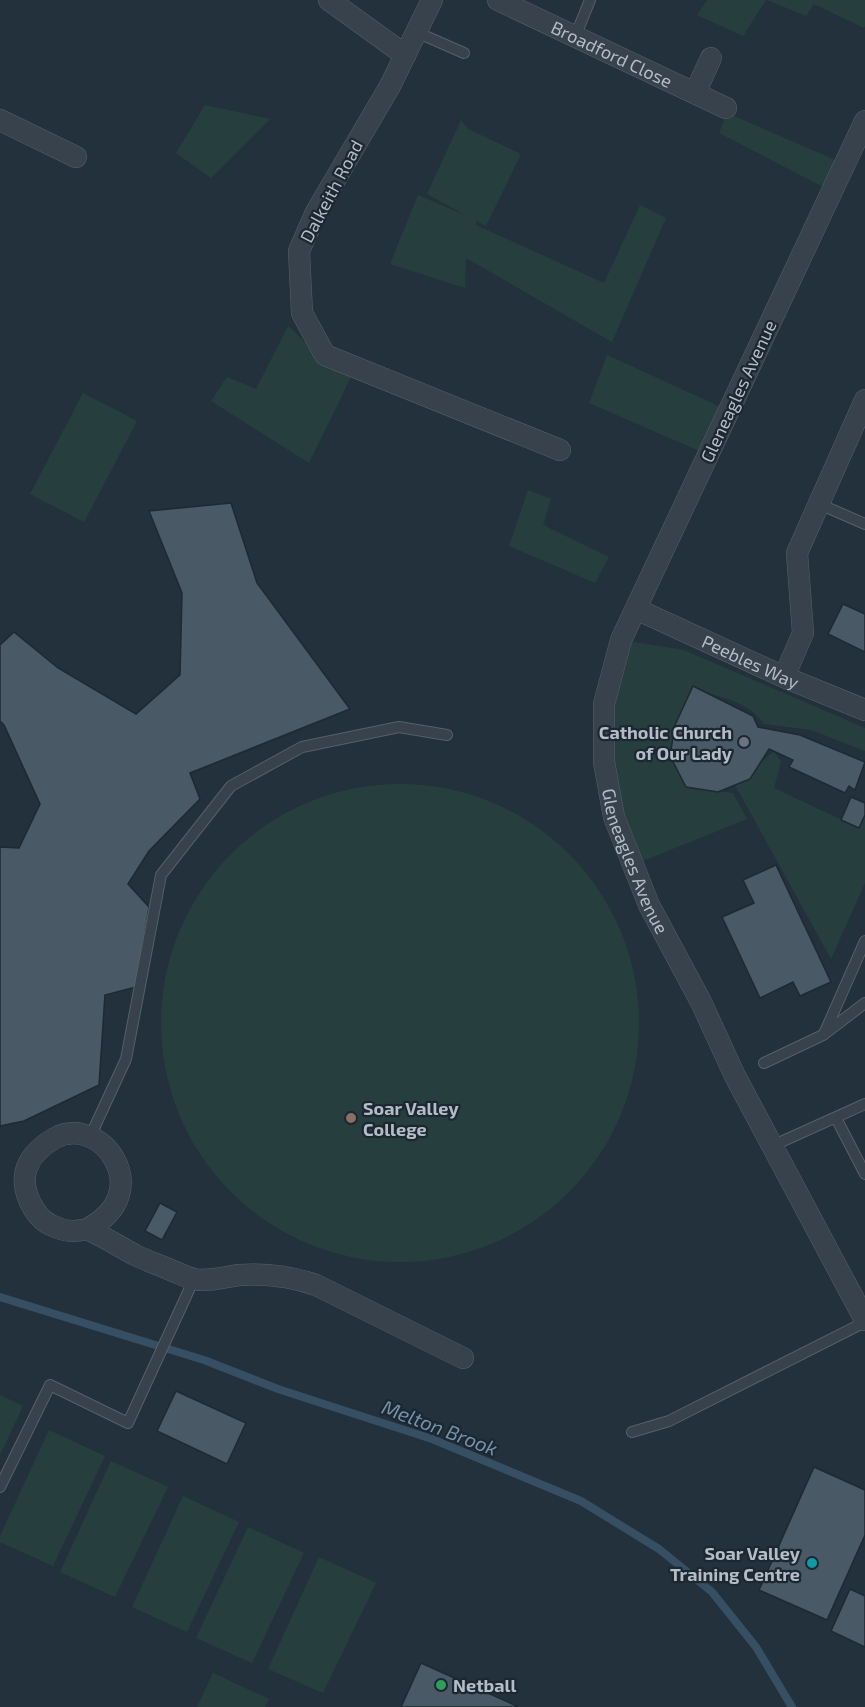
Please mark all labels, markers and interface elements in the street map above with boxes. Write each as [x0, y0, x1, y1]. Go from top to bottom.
street label: Broadford Close [548, 16, 676, 92]
street label: Dalkeith Road [295, 136, 367, 246]
street label: Gleneagles Avenue [695, 316, 781, 466]
street label: Peebles Way [698, 630, 803, 693]
place label: Catholic Church of Our Lady [599, 721, 733, 764]
marker: Catholic Church of Our Lady [737, 735, 751, 749]
street label: Gleneagles Avenue [598, 787, 673, 937]
place label: Soar Valley College [363, 1097, 459, 1140]
marker: Soar Valley College [344, 1111, 358, 1125]
water label: Melton Brook [379, 1394, 501, 1460]
place label: Soar Valley Training Centre [670, 1542, 801, 1585]
marker: Soar Valley Training Centre [805, 1556, 819, 1570]
place label: Netball [453, 1674, 516, 1696]
marker: Netball [434, 1678, 448, 1692]

